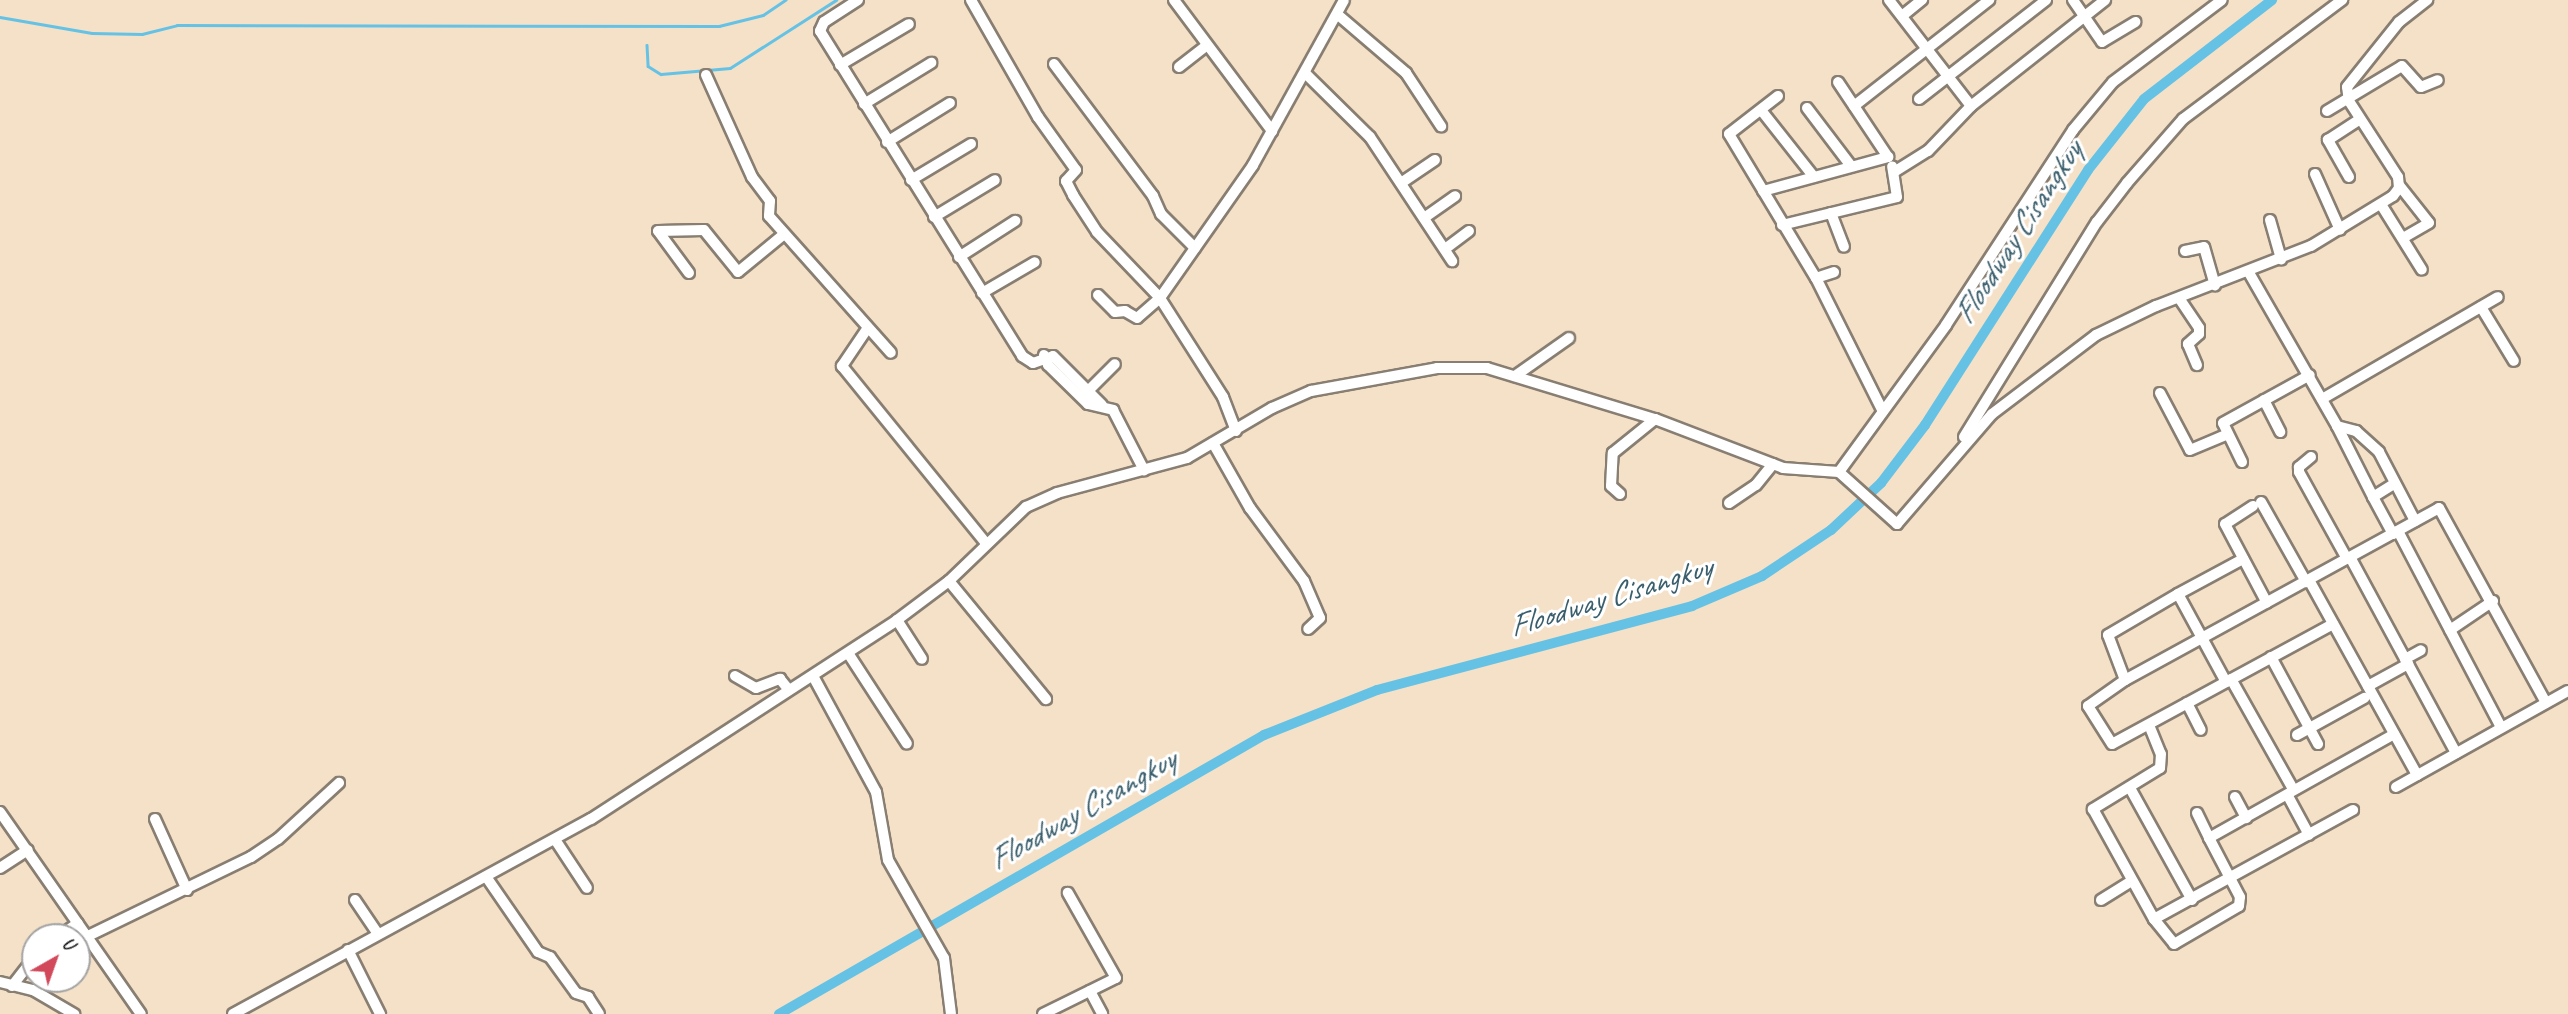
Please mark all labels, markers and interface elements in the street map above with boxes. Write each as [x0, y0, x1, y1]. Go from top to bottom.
water label: Floodway Cisangkuy [1945, 135, 2091, 331]
water label: Floodway Cisangkuy [1504, 548, 1716, 646]
water label: Floodway Cisangkuy [982, 741, 1182, 879]
north arrow [21, 923, 91, 993]
text: U [57, 931, 79, 956]

